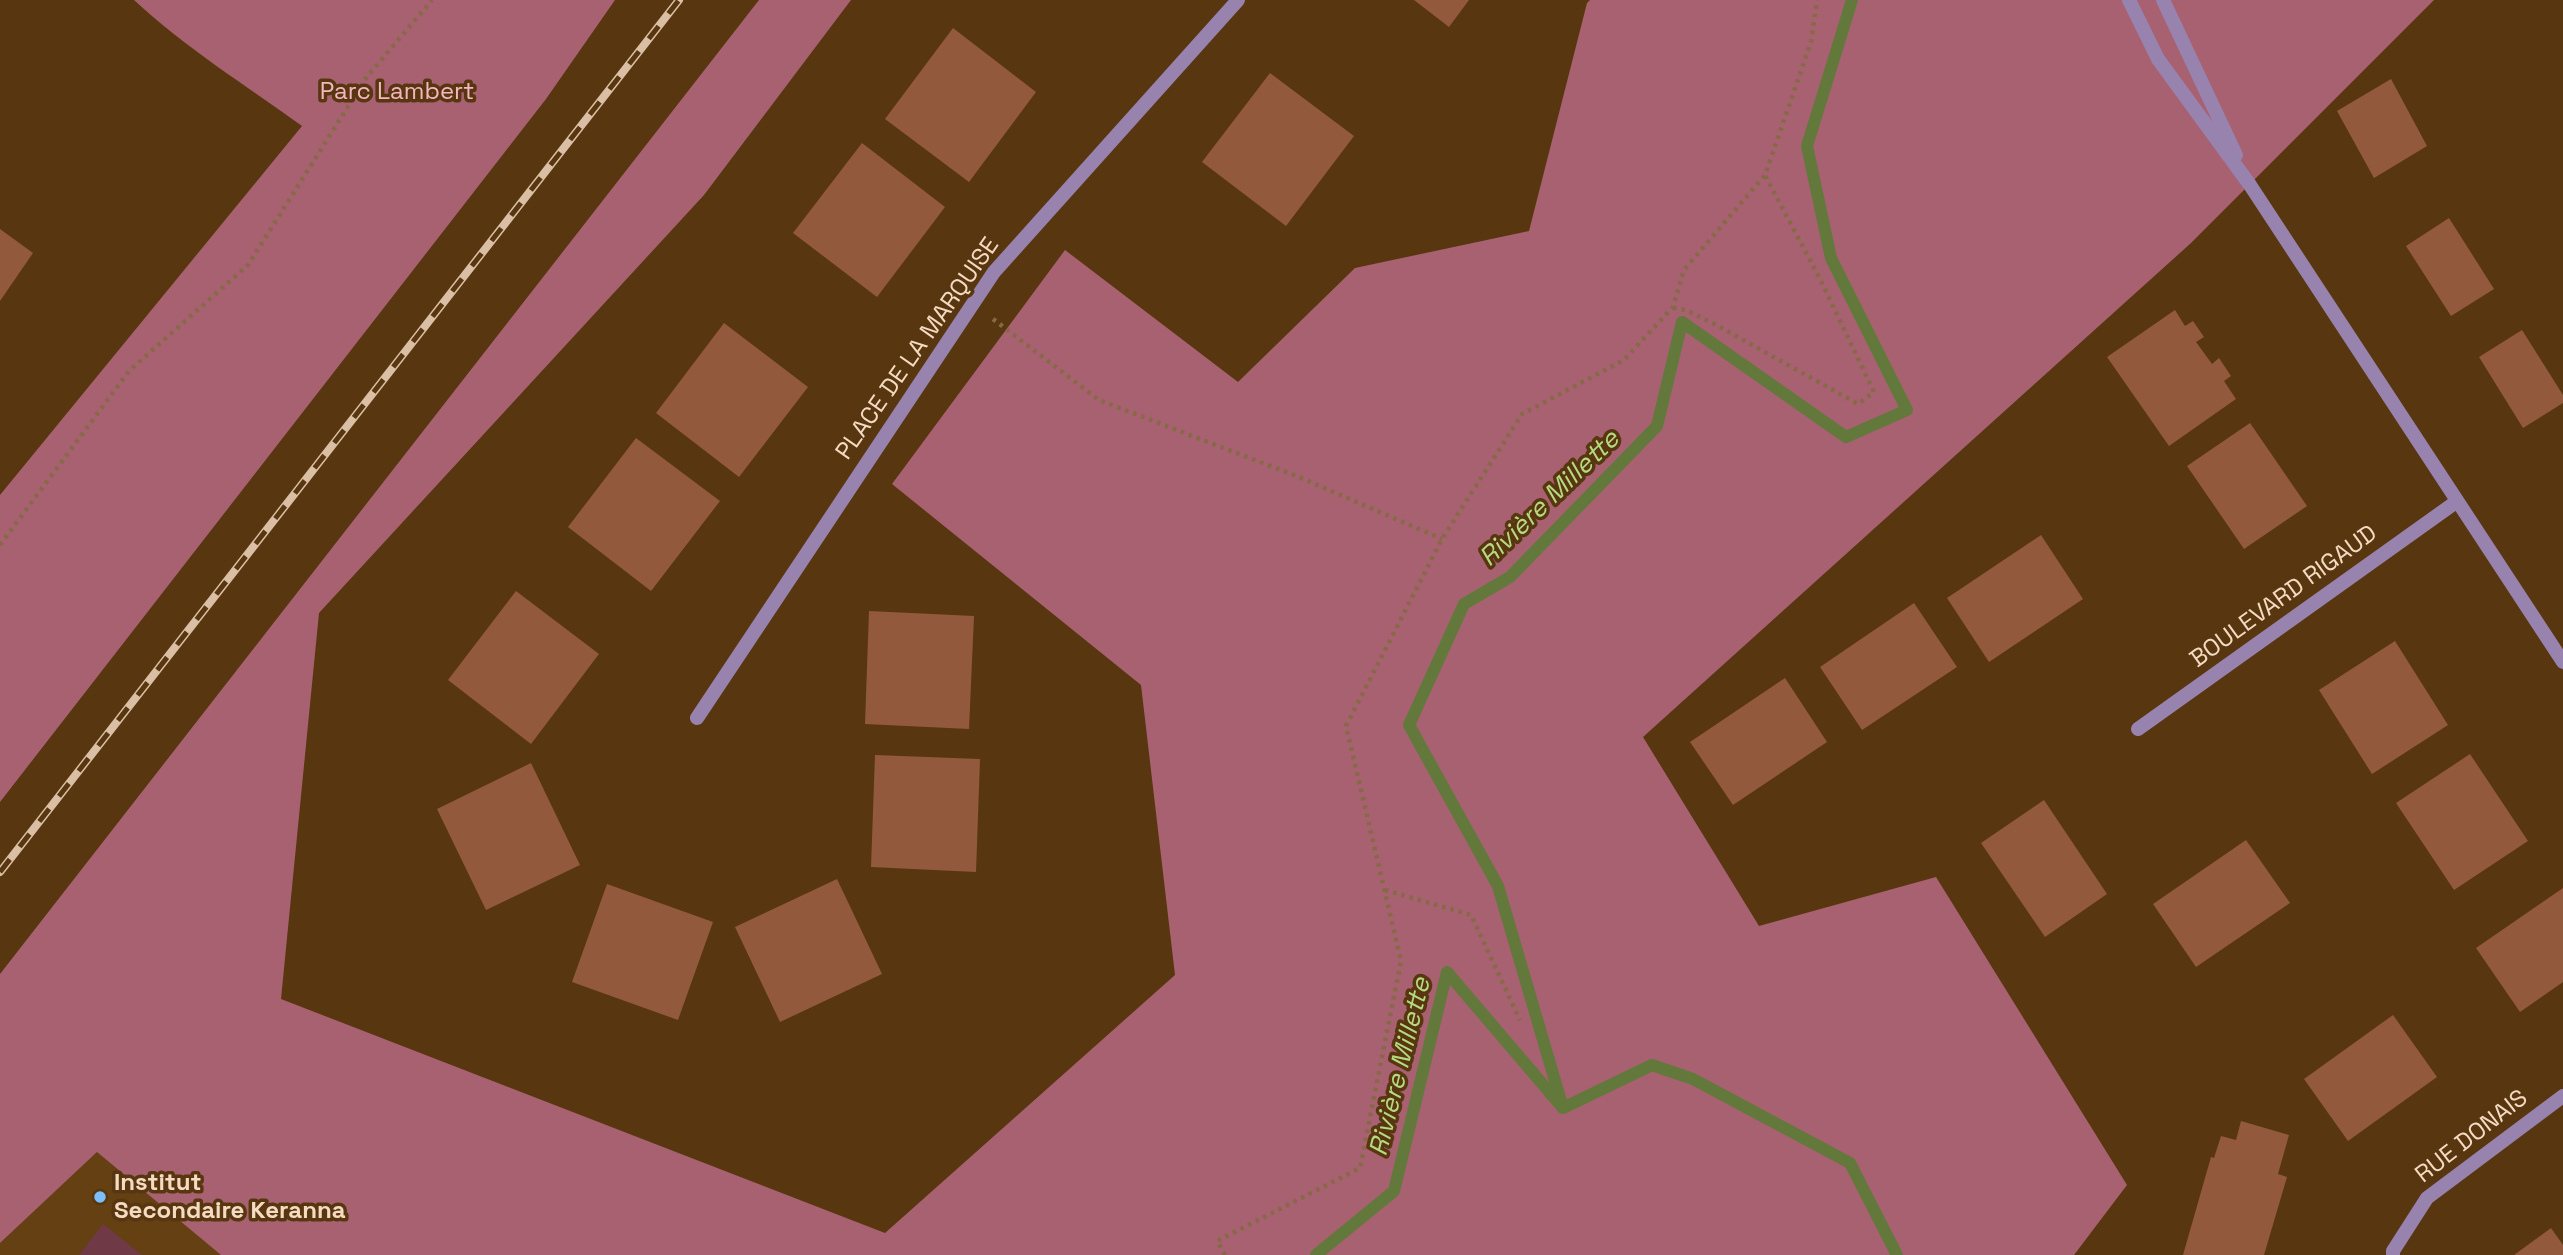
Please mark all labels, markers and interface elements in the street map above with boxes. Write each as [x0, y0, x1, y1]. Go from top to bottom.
park label: Parc Lambert [320, 78, 474, 106]
street label: PLACE DE LA MARQUISE [830, 232, 1006, 466]
water label: Rivière Millette [1473, 424, 1627, 574]
street label: BOULEVARD RIGAUD [2185, 520, 2383, 674]
water label: Rivière Millette [1364, 975, 1438, 1159]
street label: RUE DONAIS [2410, 1084, 2534, 1190]
place label: Institut Secondaire Keranna [114, 1169, 346, 1225]
marker: Institut Secondaire Keranna [92, 1189, 108, 1205]

